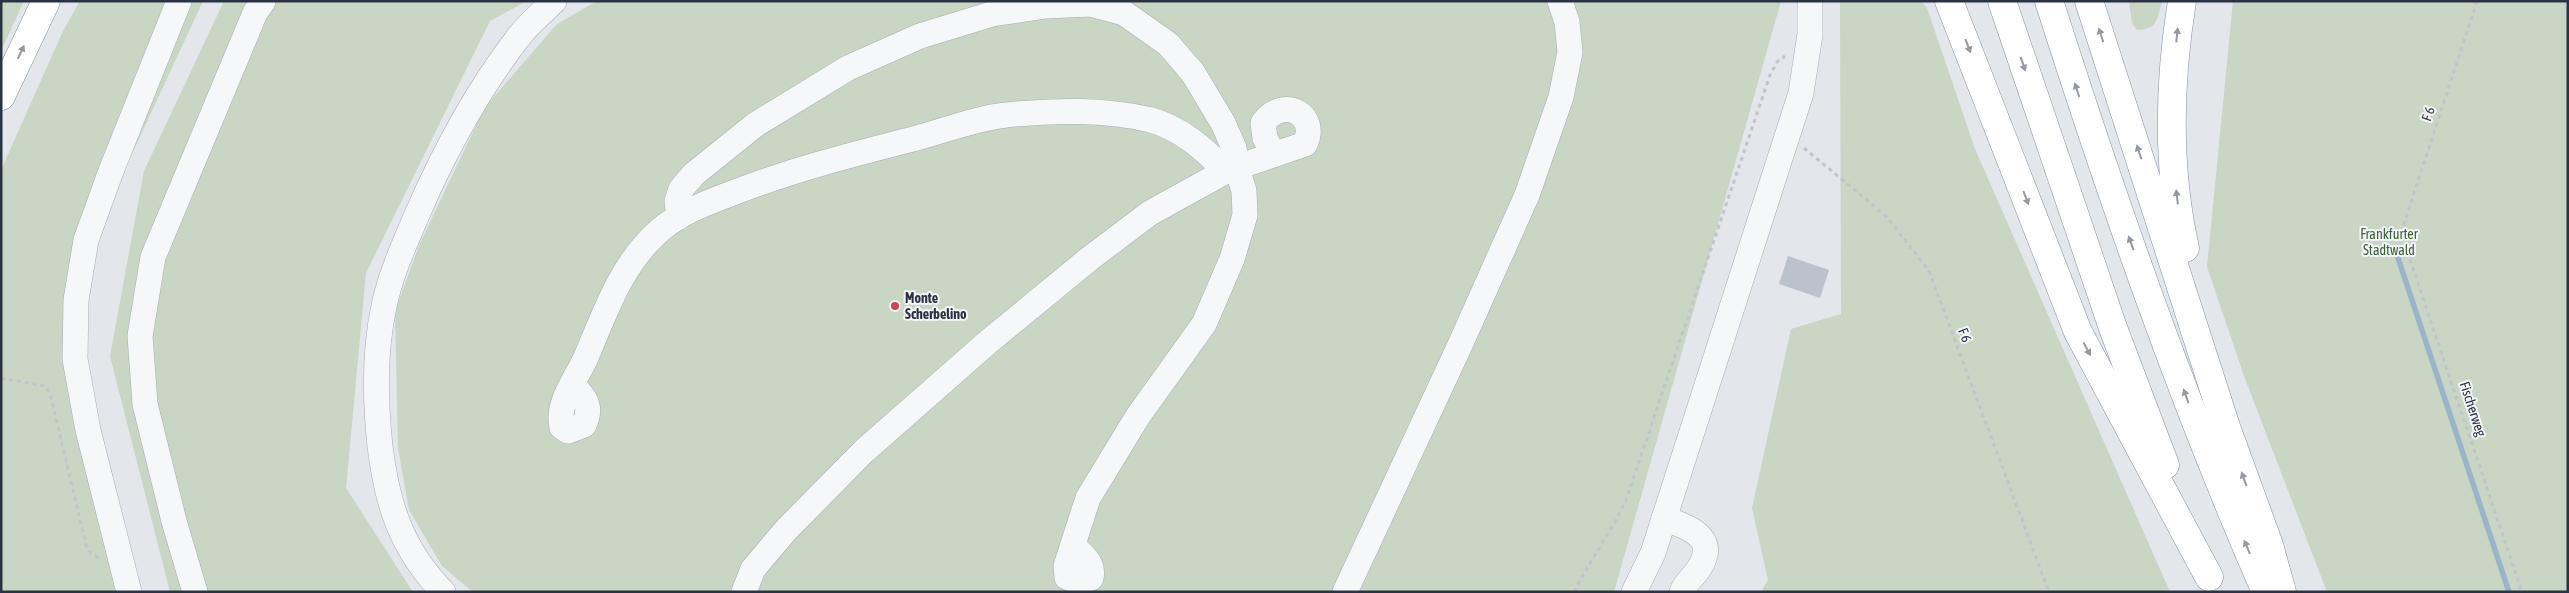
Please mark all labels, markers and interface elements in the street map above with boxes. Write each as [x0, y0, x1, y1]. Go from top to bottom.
one-way arrow [2173, 26, 2181, 42]
one-way arrow [2096, 28, 2104, 43]
one-way arrow [1964, 39, 1972, 54]
one-way arrow [18, 45, 26, 59]
one-way arrow [2019, 57, 2027, 72]
one-way arrow [2073, 82, 2081, 97]
street label: F 6 [2418, 104, 2438, 123]
one-way arrow [2134, 144, 2142, 159]
one-way arrow [2173, 188, 2181, 204]
one-way arrow [2022, 191, 2030, 206]
park label: Frankfurter Stadtwald [2360, 226, 2419, 258]
one-way arrow [2127, 236, 2134, 251]
place label: Monte Scherbelino [905, 290, 967, 322]
marker: Monte Scherbelino [889, 300, 901, 312]
street label: F 6 [1955, 326, 1975, 345]
one-way arrow [2083, 341, 2091, 356]
street label: Fischerweg [2457, 379, 2489, 439]
one-way arrow [2182, 388, 2190, 403]
one-way arrow [2240, 471, 2248, 486]
one-way arrow [2243, 539, 2251, 554]

